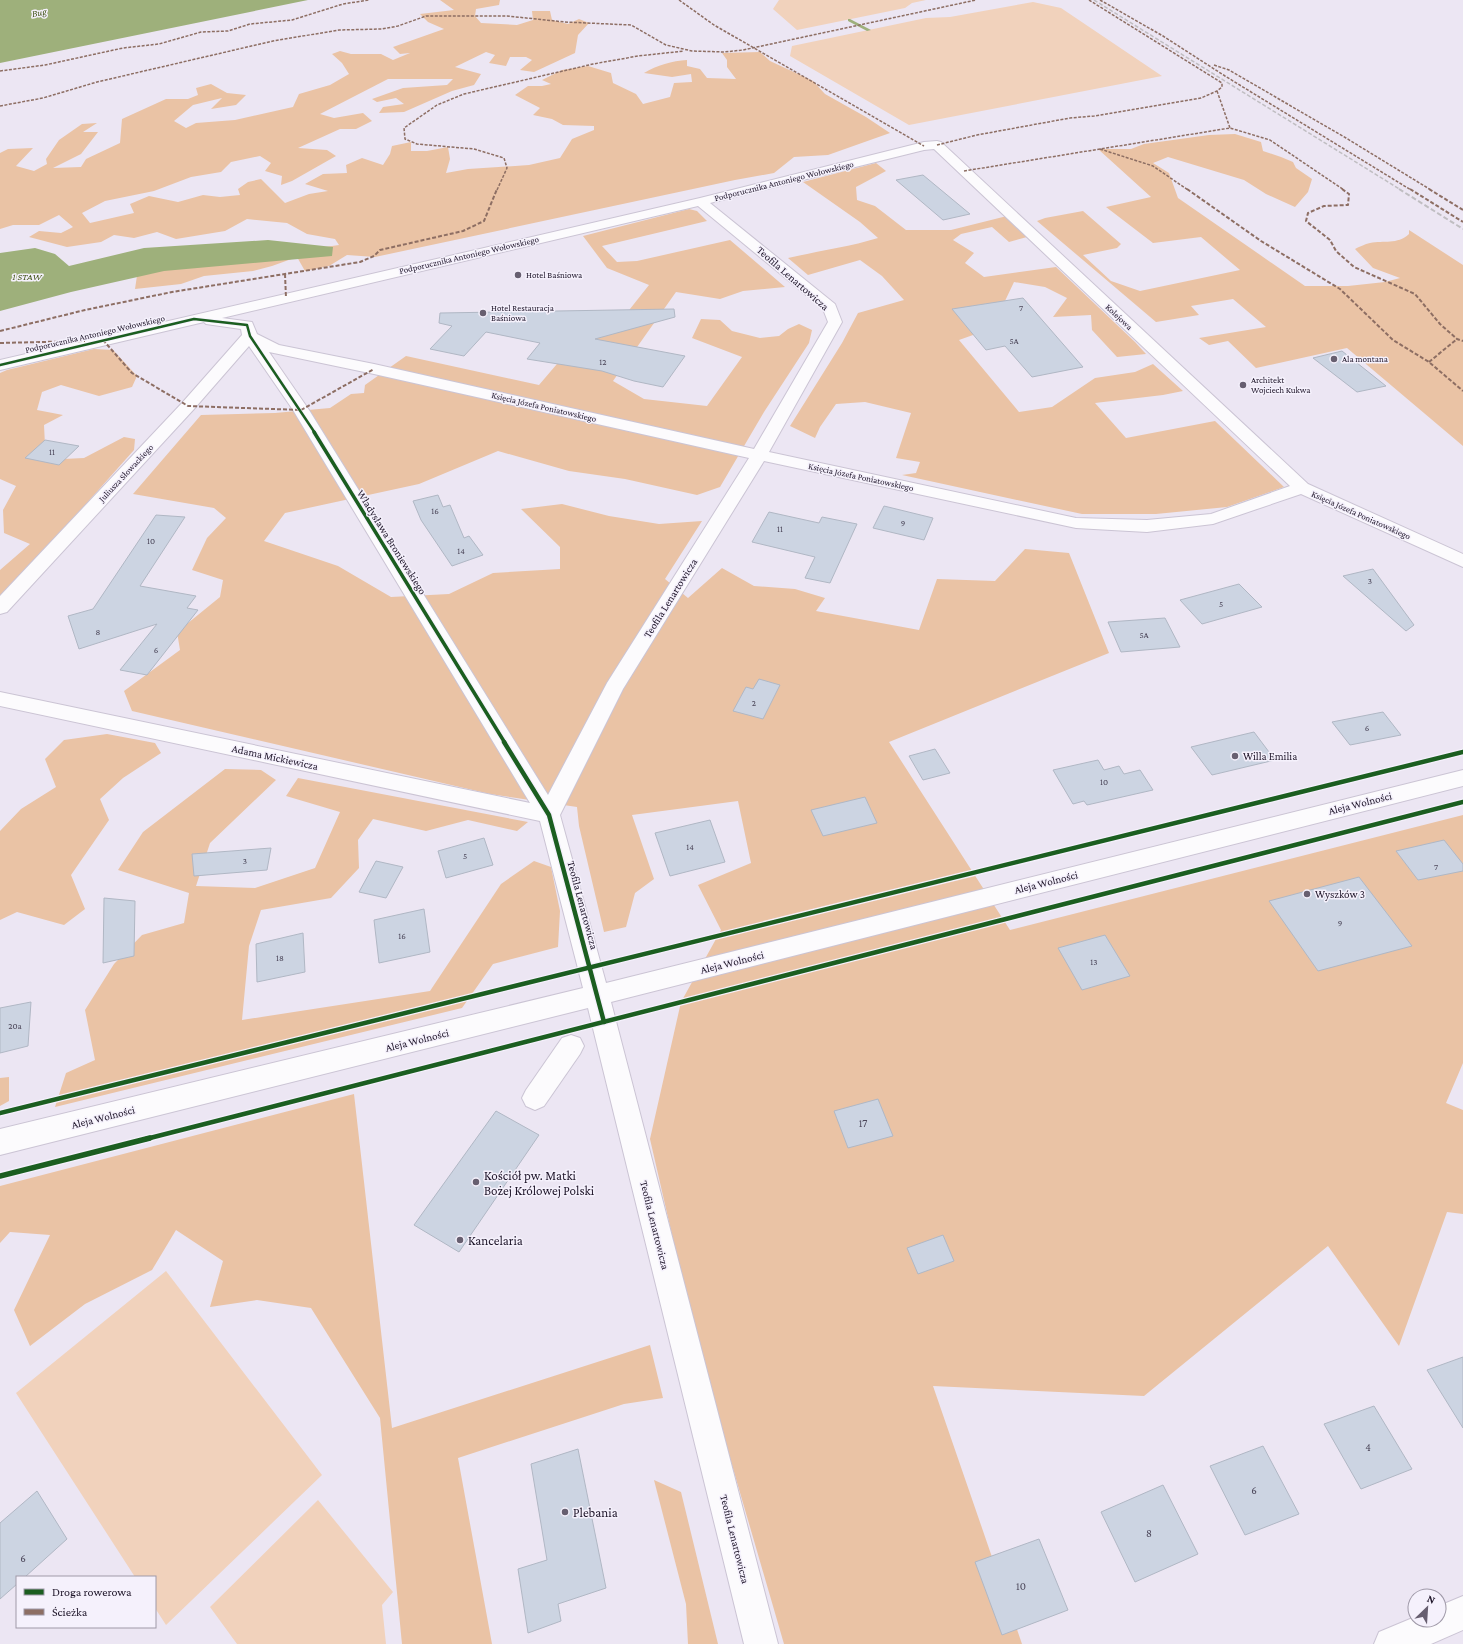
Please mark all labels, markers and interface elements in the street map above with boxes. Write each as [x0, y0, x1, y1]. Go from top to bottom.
water label: Bug [31, 6, 48, 19]
street label: Podporucznika Antoniego Wołowskiego [713, 159, 855, 203]
street label: Podporucznika Antoniego Wołowskiego [398, 234, 540, 276]
street label: Teofila Lenartowicza [755, 244, 831, 312]
marker: Hotel Baśniowa [513, 270, 523, 280]
place label: Hotel Baśniowa [526, 270, 582, 280]
water label: 1 STAW [12, 271, 43, 282]
street label: Kolejowa [1103, 302, 1135, 333]
place label: Hotel Restauracja Baśniowa [491, 303, 554, 323]
house number: 7 [1019, 303, 1023, 313]
marker: Hotel Restauracja Baśniowa [478, 308, 488, 318]
street label: Podporucznika Antoniego Wołowskiego [24, 313, 166, 355]
house number: 5A [1009, 336, 1019, 346]
marker: Ala montana [1329, 354, 1339, 364]
place label: Ala montana [1342, 354, 1388, 364]
house number: 12 [599, 357, 607, 367]
place label: Architekt Wojciech Kukwa [1251, 375, 1311, 396]
marker: Architekt Wojciech Kukwa [1238, 380, 1248, 390]
street label: Księcia Józefa Poniatowskiego [491, 390, 598, 424]
street label: Juliusza Słowackiego [96, 442, 156, 505]
house number: 11 [49, 447, 55, 457]
street label: Księcia Józefa Poniatowskiego [807, 461, 915, 493]
street label: Władysława Broniewskiego [354, 487, 429, 597]
street label: Księcia Józefa Poniatowskiego [1310, 489, 1413, 542]
house number: 16 [431, 506, 439, 516]
house number: 9 [901, 518, 906, 528]
house number: 11 [777, 524, 783, 534]
house number: 10 [147, 536, 155, 546]
house number: 14 [457, 546, 465, 556]
street label: Teofila Lenartowicza [641, 556, 699, 640]
house number: 3 [1368, 576, 1372, 586]
house number: 5 [1219, 599, 1223, 609]
house number: 8 [96, 627, 101, 637]
house number: 5A [1139, 630, 1149, 640]
house number: 6 [154, 645, 159, 655]
house number: 2 [752, 698, 756, 708]
house number: 6 [1365, 723, 1370, 733]
street label: Adama Mickiewicza [231, 742, 319, 772]
place label: Willa Emilia [1243, 750, 1297, 762]
marker: Willa Emilia [1230, 751, 1240, 761]
house number: 10 [1100, 777, 1108, 787]
street label: Aleja Wolności [1327, 789, 1393, 818]
house number: 14 [686, 842, 694, 852]
house number: 5 [463, 851, 467, 861]
house number: 3 [243, 856, 247, 866]
street label: Teofila Lenartowicza [565, 859, 601, 951]
house number: 7 [1434, 862, 1438, 872]
street label: Aleja Wolności [1013, 868, 1079, 897]
place label: Wyszków 3 [1315, 888, 1365, 901]
marker: Wyszków 3 [1302, 889, 1312, 899]
house number: 9 [1338, 918, 1343, 928]
house number: 16 [398, 931, 406, 941]
street label: Aleja Wolności [699, 948, 765, 977]
house number: 18 [276, 953, 284, 963]
house number: 13 [1090, 957, 1098, 967]
house number: 20a [8, 1021, 22, 1031]
street label: Aleja Wolności [384, 1026, 450, 1055]
street label: Aleja Wolności [70, 1103, 136, 1132]
house number: 17 [859, 1117, 867, 1129]
place label: Kościół pw. Matki Bożej Królowej Polski [484, 1168, 595, 1199]
marker: Kościół pw. Matki Bożej Królowej Polski [471, 1177, 481, 1187]
street label: Teofila Lenartowicza [638, 1179, 672, 1271]
place label: Kancelaria [468, 1233, 523, 1248]
marker: Kancelaria [455, 1235, 465, 1245]
house number: 4 [1365, 1441, 1371, 1453]
house number: 6 [1251, 1484, 1257, 1496]
street label: Teofila Lenartowicza [718, 1493, 752, 1585]
place label: Plebania [573, 1505, 618, 1520]
marker: Plebania [560, 1507, 570, 1517]
house number: 8 [1146, 1527, 1152, 1539]
house number: 6 [20, 1552, 26, 1564]
legend [16, 1576, 156, 1628]
house number: 10 [1016, 1580, 1026, 1592]
text: Droga rowerowa [52, 1585, 132, 1599]
north arrow [1407, 1588, 1447, 1628]
text: N [1425, 1592, 1438, 1606]
text: Ścieżka [52, 1605, 88, 1619]

